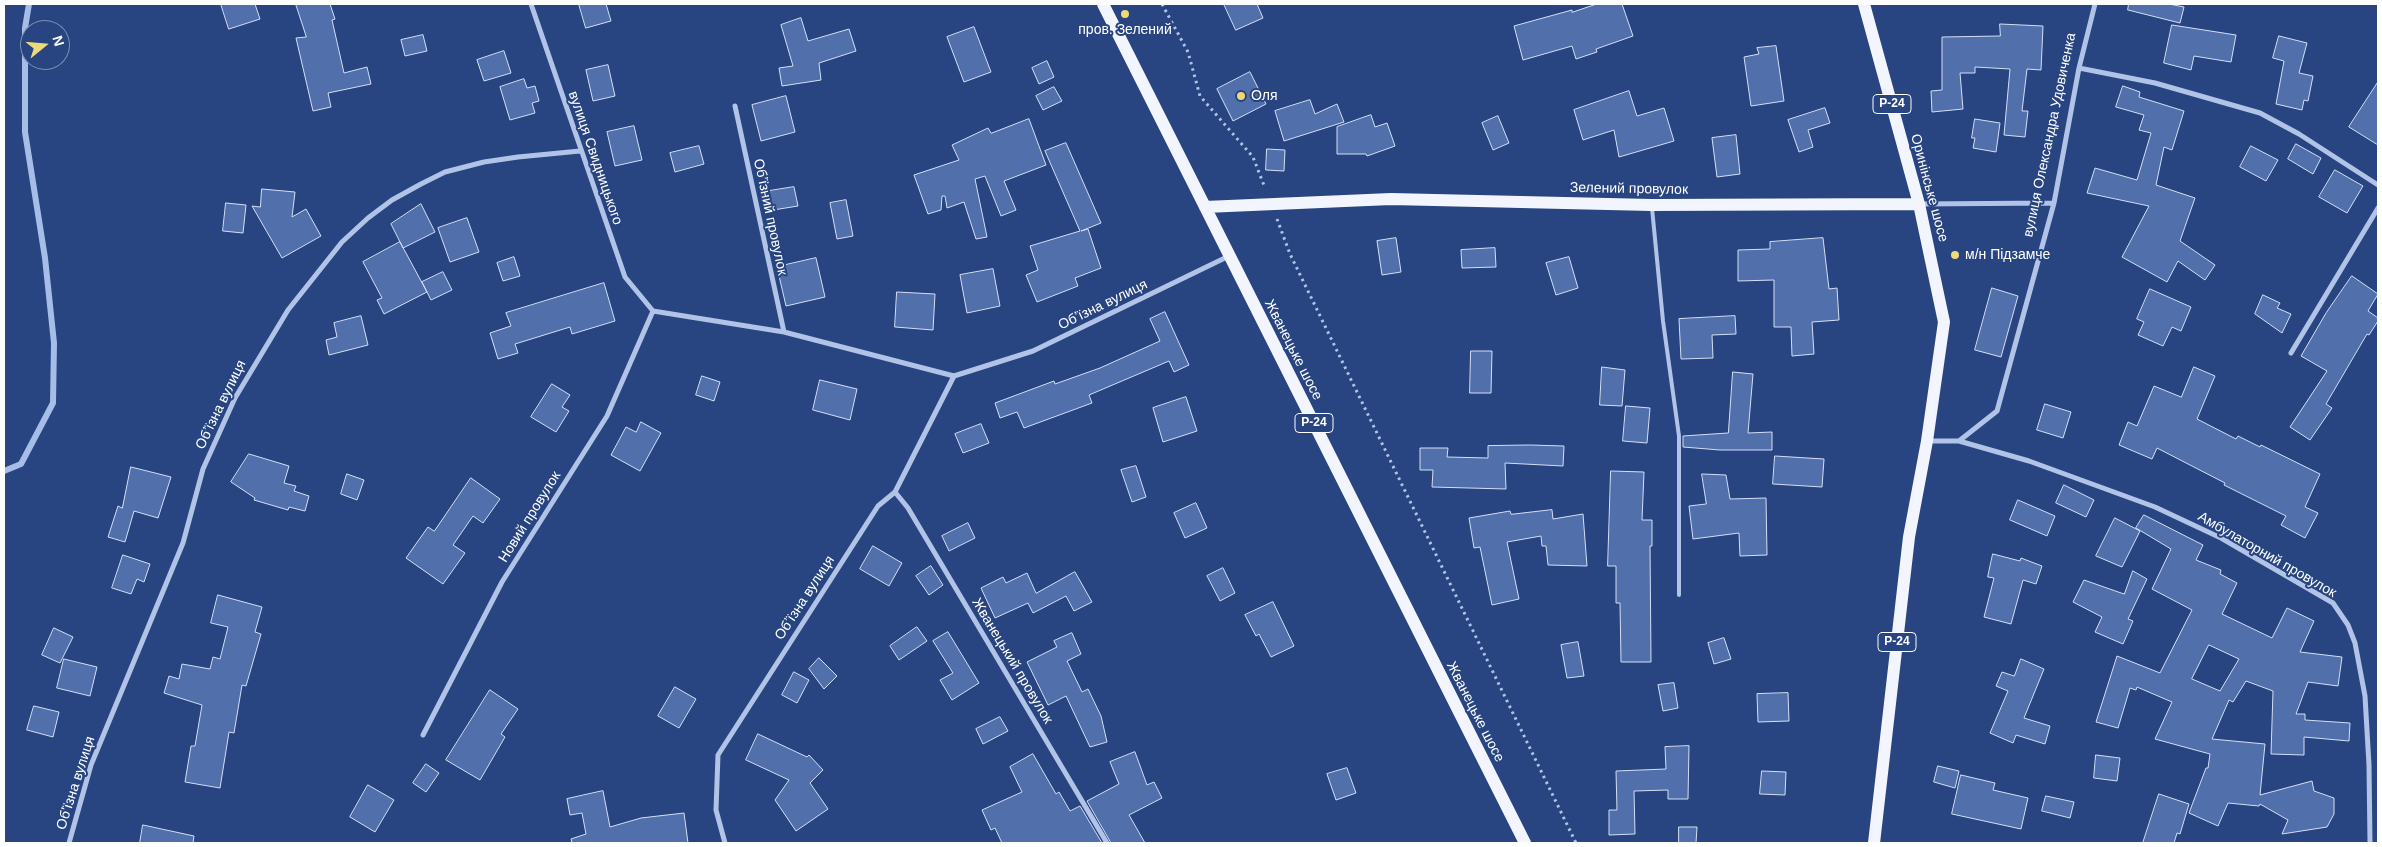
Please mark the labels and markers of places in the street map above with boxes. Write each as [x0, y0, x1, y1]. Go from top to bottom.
marker: пров. Зелений [1119, 8, 1131, 20]
place label: пров. Зелений [1078, 22, 1172, 38]
place label: Оля [1251, 88, 1277, 104]
marker: Оля [1235, 90, 1247, 102]
place label: м/н Підзамче [1965, 247, 2050, 263]
marker: м/н Підзамче [1949, 249, 1961, 261]

